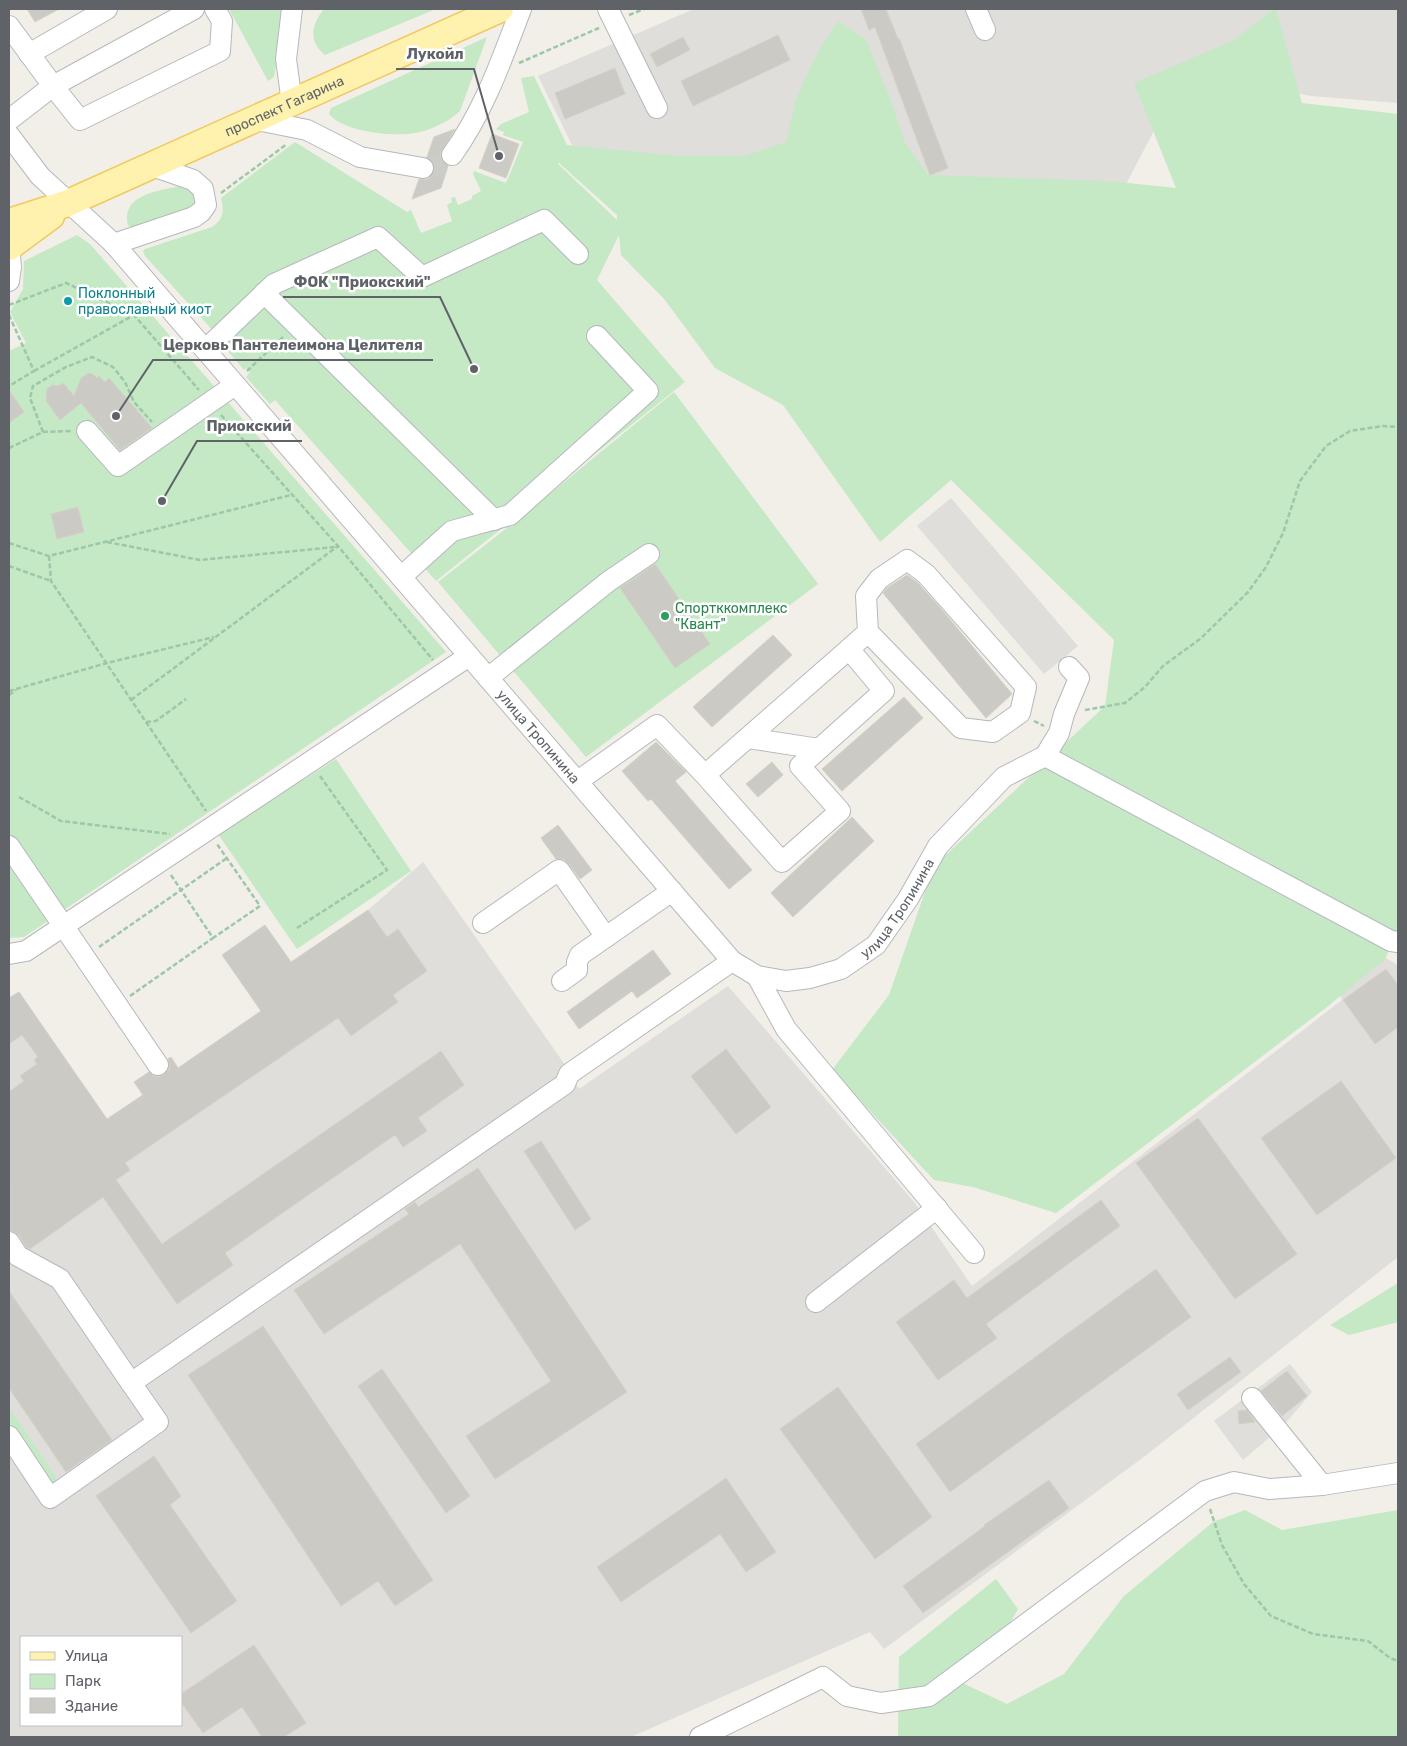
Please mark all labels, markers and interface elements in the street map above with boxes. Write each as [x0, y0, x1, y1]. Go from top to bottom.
callout: Лукойл [396, 39, 474, 69]
text: Лукойл [406, 45, 464, 63]
street label: проспект Гагарина [222, 72, 347, 140]
callout: ФОК "Приокский" [283, 267, 440, 297]
text: ФОК "Приокский" [293, 273, 431, 291]
place label: Поклонный православный киот [78, 285, 211, 318]
marker: Поклонный православный киот [62, 295, 74, 307]
callout: Церковь Пантелеимона Целителя [153, 330, 433, 360]
text: Церковь Пантелеимона Целителя [163, 336, 423, 354]
callout: Приокский [197, 411, 302, 441]
text: Приокский [206, 417, 292, 435]
place label: Спортккомплекс "Квант" [675, 600, 788, 633]
marker: Спортккомплекс "Квант" [659, 610, 671, 622]
street label: улица Тропинина [493, 686, 583, 787]
street label: улица Тропинина [857, 856, 938, 962]
legend [20, 1636, 182, 1726]
text: Улица [65, 1647, 108, 1665]
text: Парк [65, 1672, 101, 1690]
text: Здание [65, 1697, 118, 1715]

